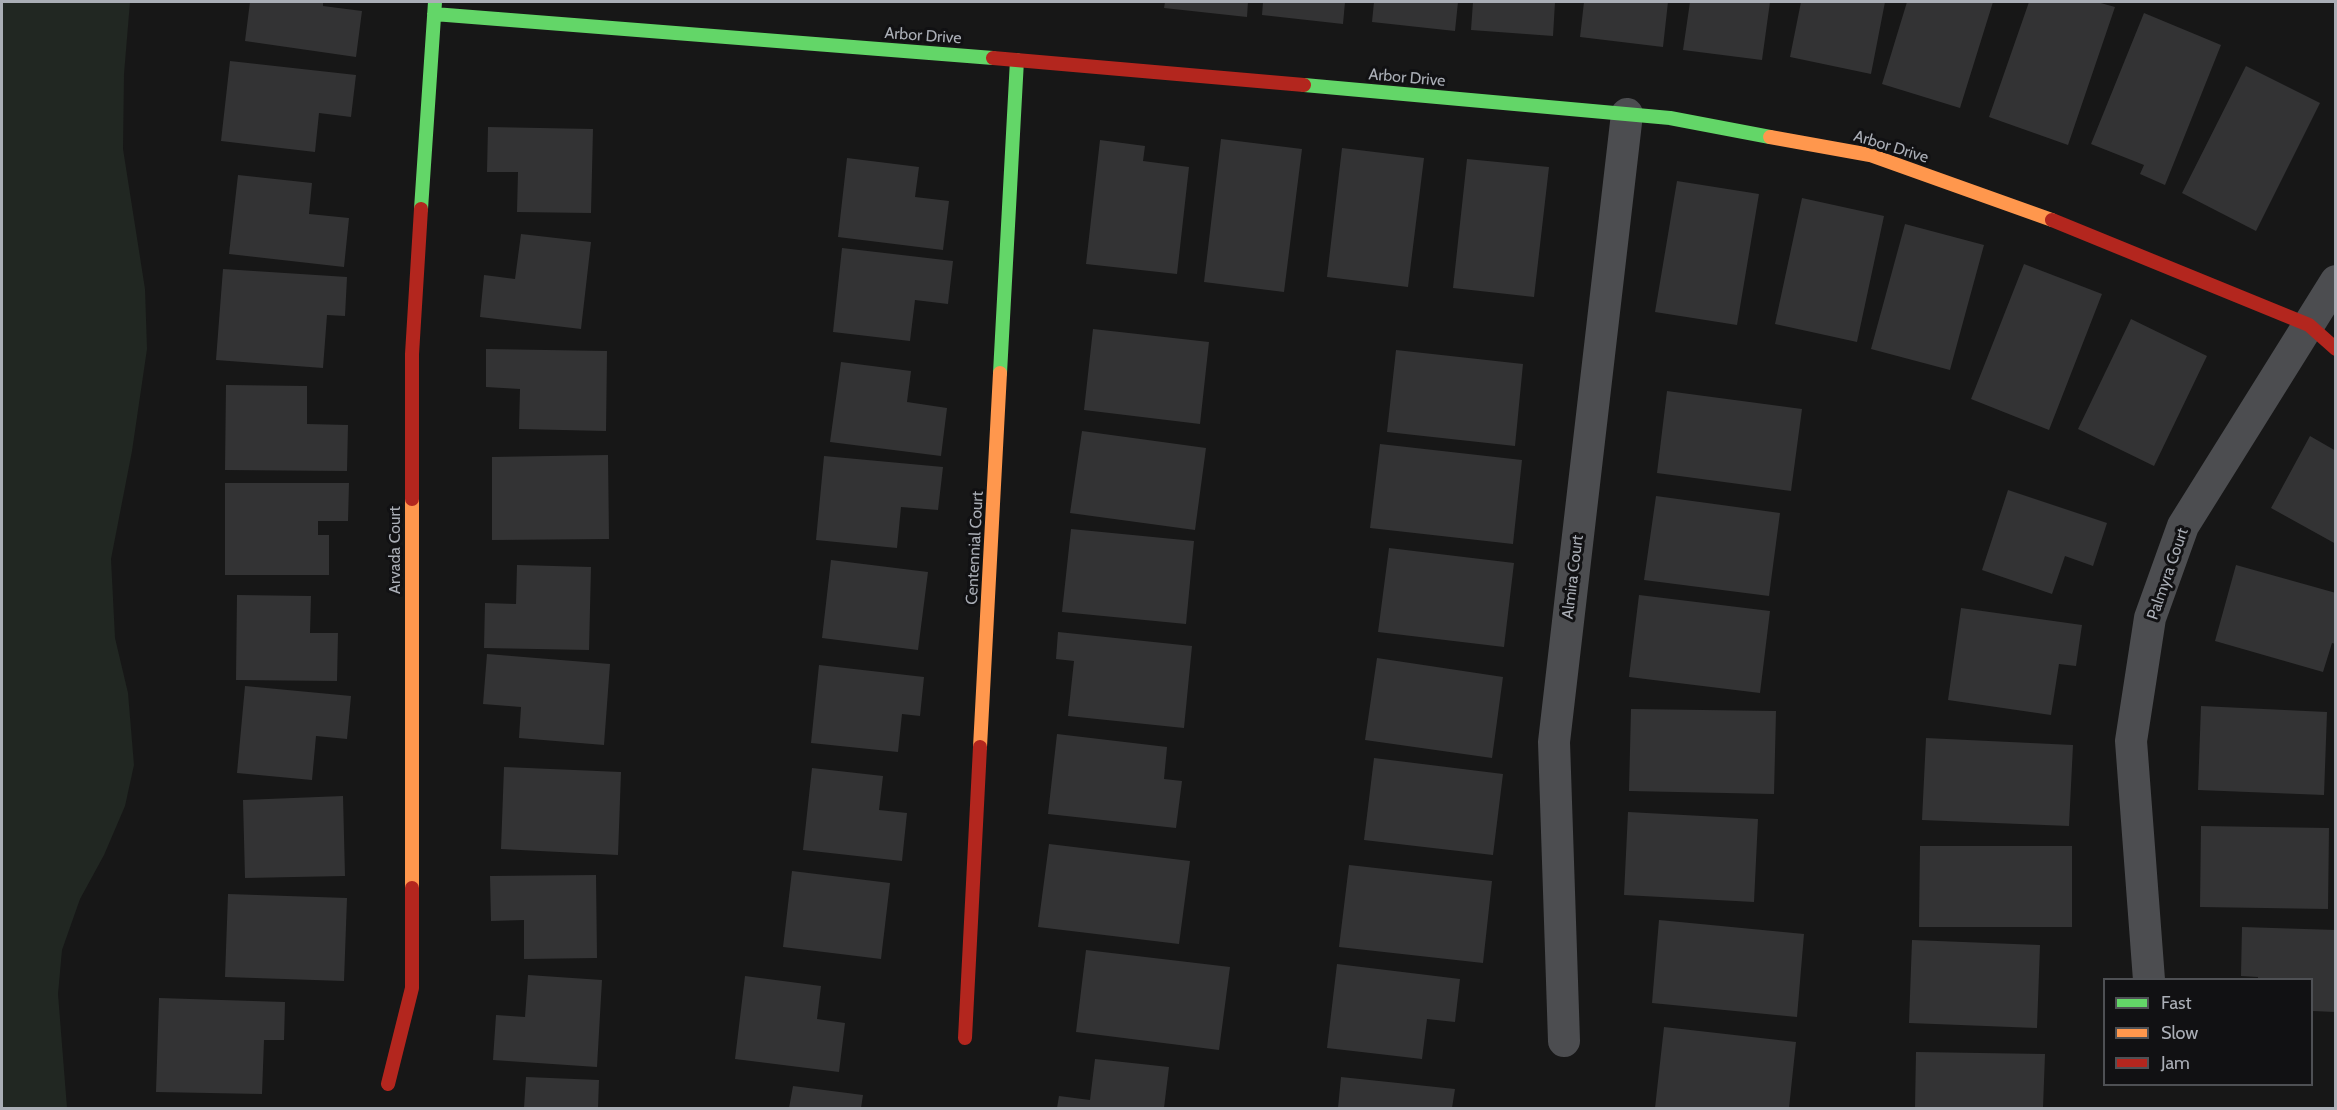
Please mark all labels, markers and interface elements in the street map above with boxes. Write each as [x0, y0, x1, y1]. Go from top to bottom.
street label: Arbor Drive [884, 24, 962, 48]
street label: Arbor Drive [1368, 65, 1446, 91]
street label: Arbor Drive [1851, 127, 1931, 167]
street label: Centennial Court [962, 491, 988, 605]
street label: Arvada Court [385, 506, 405, 594]
street label: Palmyra Court [2143, 526, 2193, 622]
street label: Almira Court [1558, 534, 1588, 620]
legend [2103, 978, 2313, 1086]
text: Fast [2161, 992, 2192, 1014]
text: Slow [2161, 1022, 2198, 1044]
text: Jam [2161, 1052, 2190, 1074]

